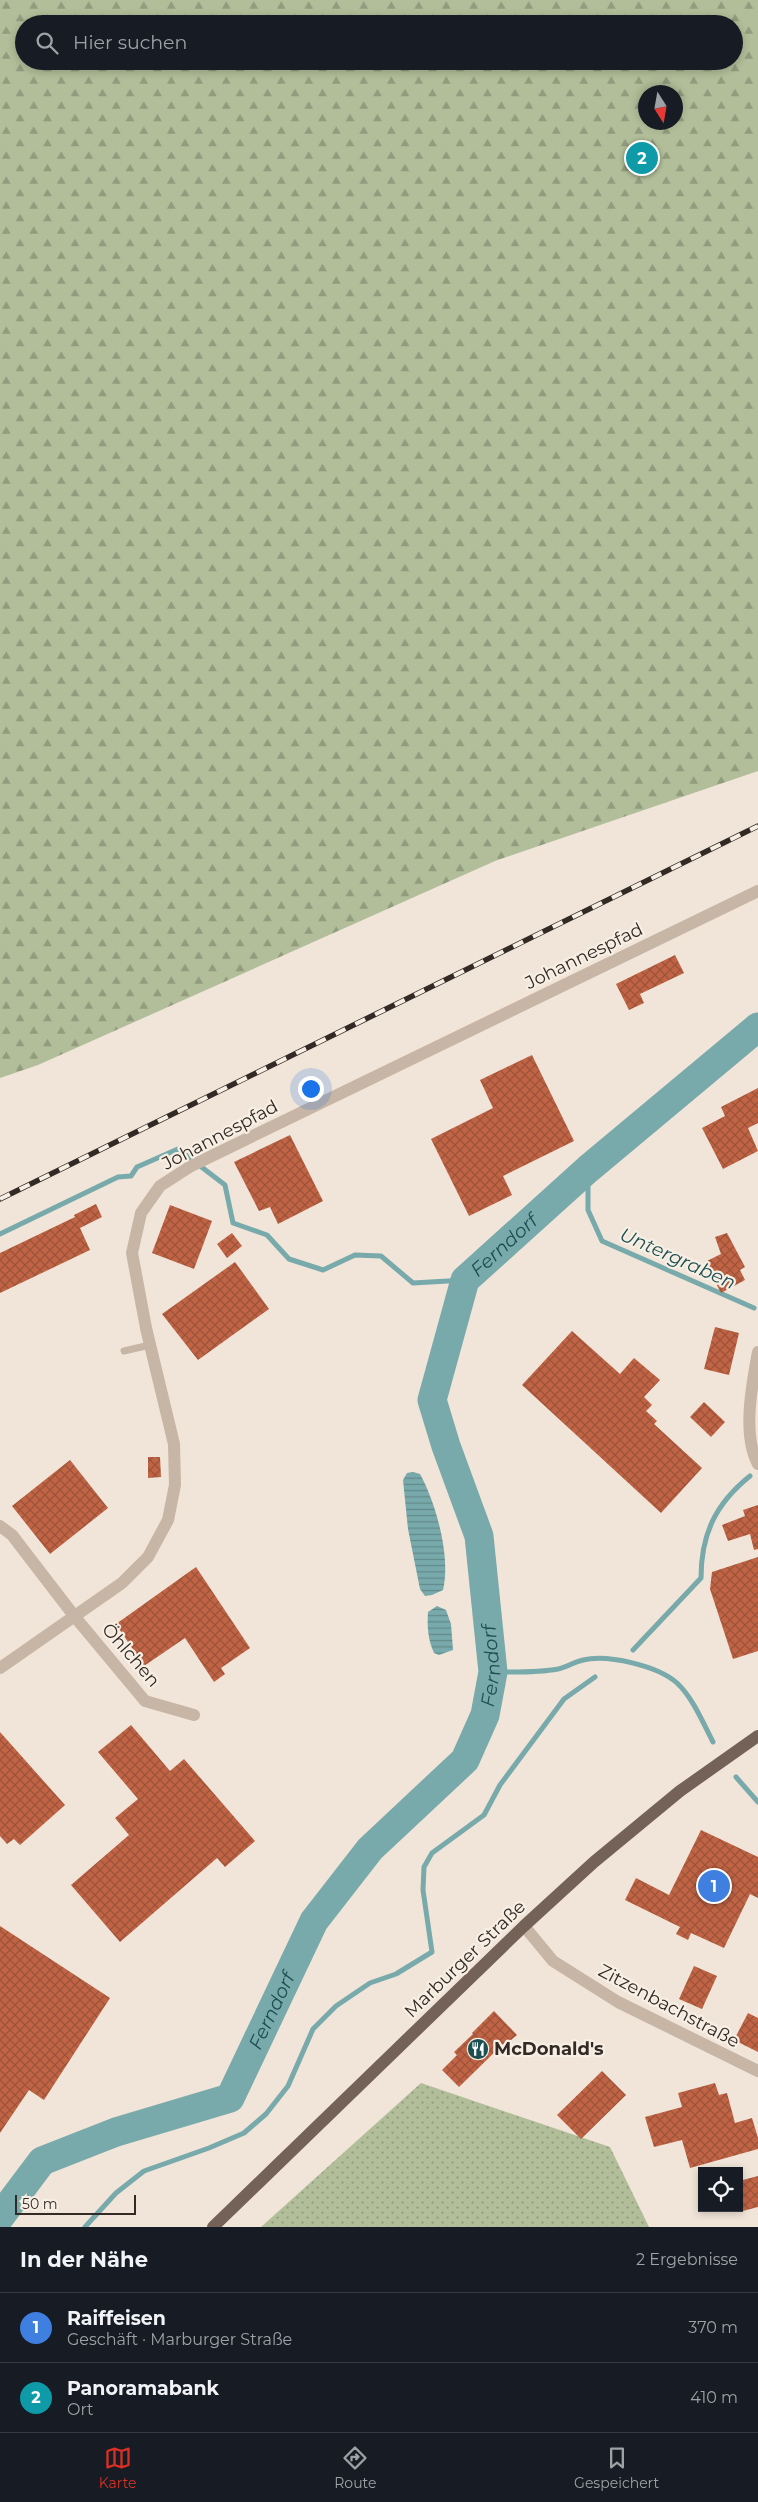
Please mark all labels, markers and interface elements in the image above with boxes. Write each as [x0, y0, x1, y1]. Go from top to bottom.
search box [15, 15, 743, 70]
icon: search [33, 29, 61, 57]
text: Hier suchen [73, 31, 187, 54]
north arrow [638, 85, 683, 130]
pin: 2 [626, 139, 658, 177]
street label: Johannespfad [521, 918, 646, 994]
your location [298, 1076, 324, 1102]
street label: Johannespfad [157, 1095, 282, 1175]
water label: Ferndorf [466, 1208, 544, 1282]
water label: Untergraben [616, 1223, 739, 1294]
street label: Öhlchen [97, 1619, 165, 1691]
water label: Ferndorf [476, 1621, 505, 1709]
pin: 1 [698, 1867, 730, 1905]
street label: Marburger Straße [400, 1896, 530, 2022]
street label: Zitzenbachstraße [595, 1959, 744, 2053]
water label: Ferndorf [244, 1967, 301, 2053]
restaurant icon: McDonald's [466, 2037, 490, 2061]
place label: McDonald's [494, 2038, 604, 2060]
map controls [698, 2167, 743, 2212]
button: locate [698, 2167, 743, 2212]
scale bar [15, 2192, 136, 2215]
text: 50 m [22, 2195, 58, 2213]
text: In der Nähe [20, 2247, 148, 2272]
text: 2 Ergebnisse [636, 2250, 738, 2269]
text: Raiffeisen [67, 2307, 166, 2330]
text: 1 [33, 2318, 39, 2337]
text: 370 m [688, 2318, 738, 2337]
text: Geschäft · Marburger Straße [67, 2330, 292, 2349]
text: Panoramabank [67, 2377, 219, 2400]
text: 2 [31, 2388, 41, 2407]
text: 410 m [690, 2388, 738, 2407]
text: Ort [67, 2400, 94, 2419]
tab: Karte [99, 2444, 137, 2492]
tab: Route [334, 2444, 376, 2492]
tab: Gespeichert [574, 2444, 659, 2492]

